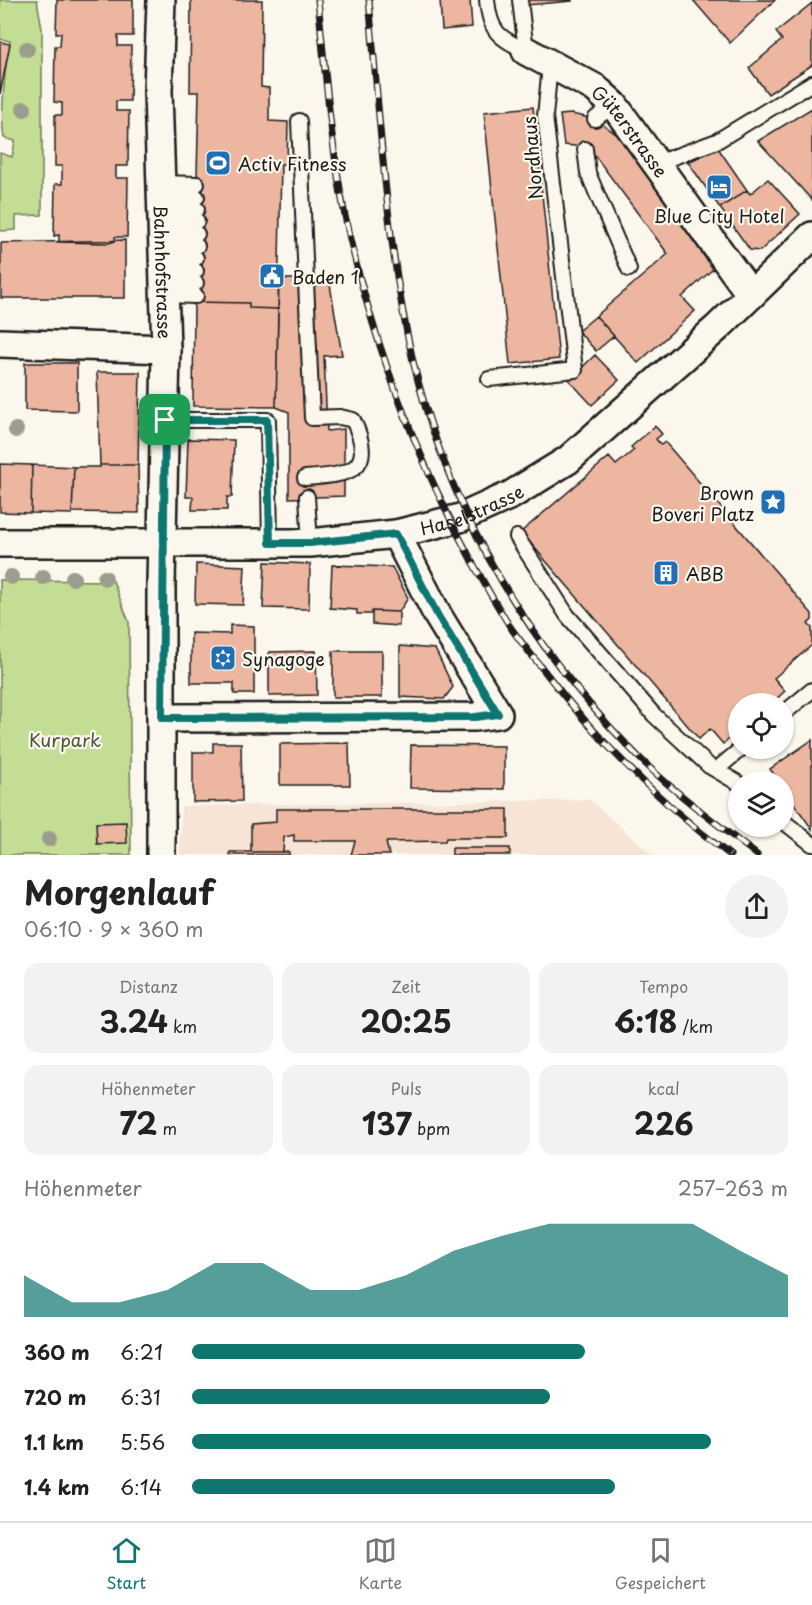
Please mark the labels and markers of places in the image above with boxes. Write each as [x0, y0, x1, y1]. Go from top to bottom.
sports icon: Activ Fitness [203, 148, 233, 178]
place label: Activ Fitness [238, 150, 346, 177]
hotel icon: Blue City Hotel [704, 172, 734, 202]
place label: Blue City Hotel [653, 202, 785, 229]
public building icon: Baden 1 [257, 261, 287, 291]
place label: Baden 1 [292, 263, 359, 290]
pin [139, 394, 190, 445]
place label: Brown Boveri Platz [651, 479, 754, 527]
place icon: Brown Boveri Platz [758, 487, 788, 517]
building icon: ABB [651, 558, 681, 588]
place label: ABB [686, 560, 724, 587]
synagogue icon: Synagoge [208, 643, 238, 673]
place label: Synagoge [242, 645, 325, 672]

